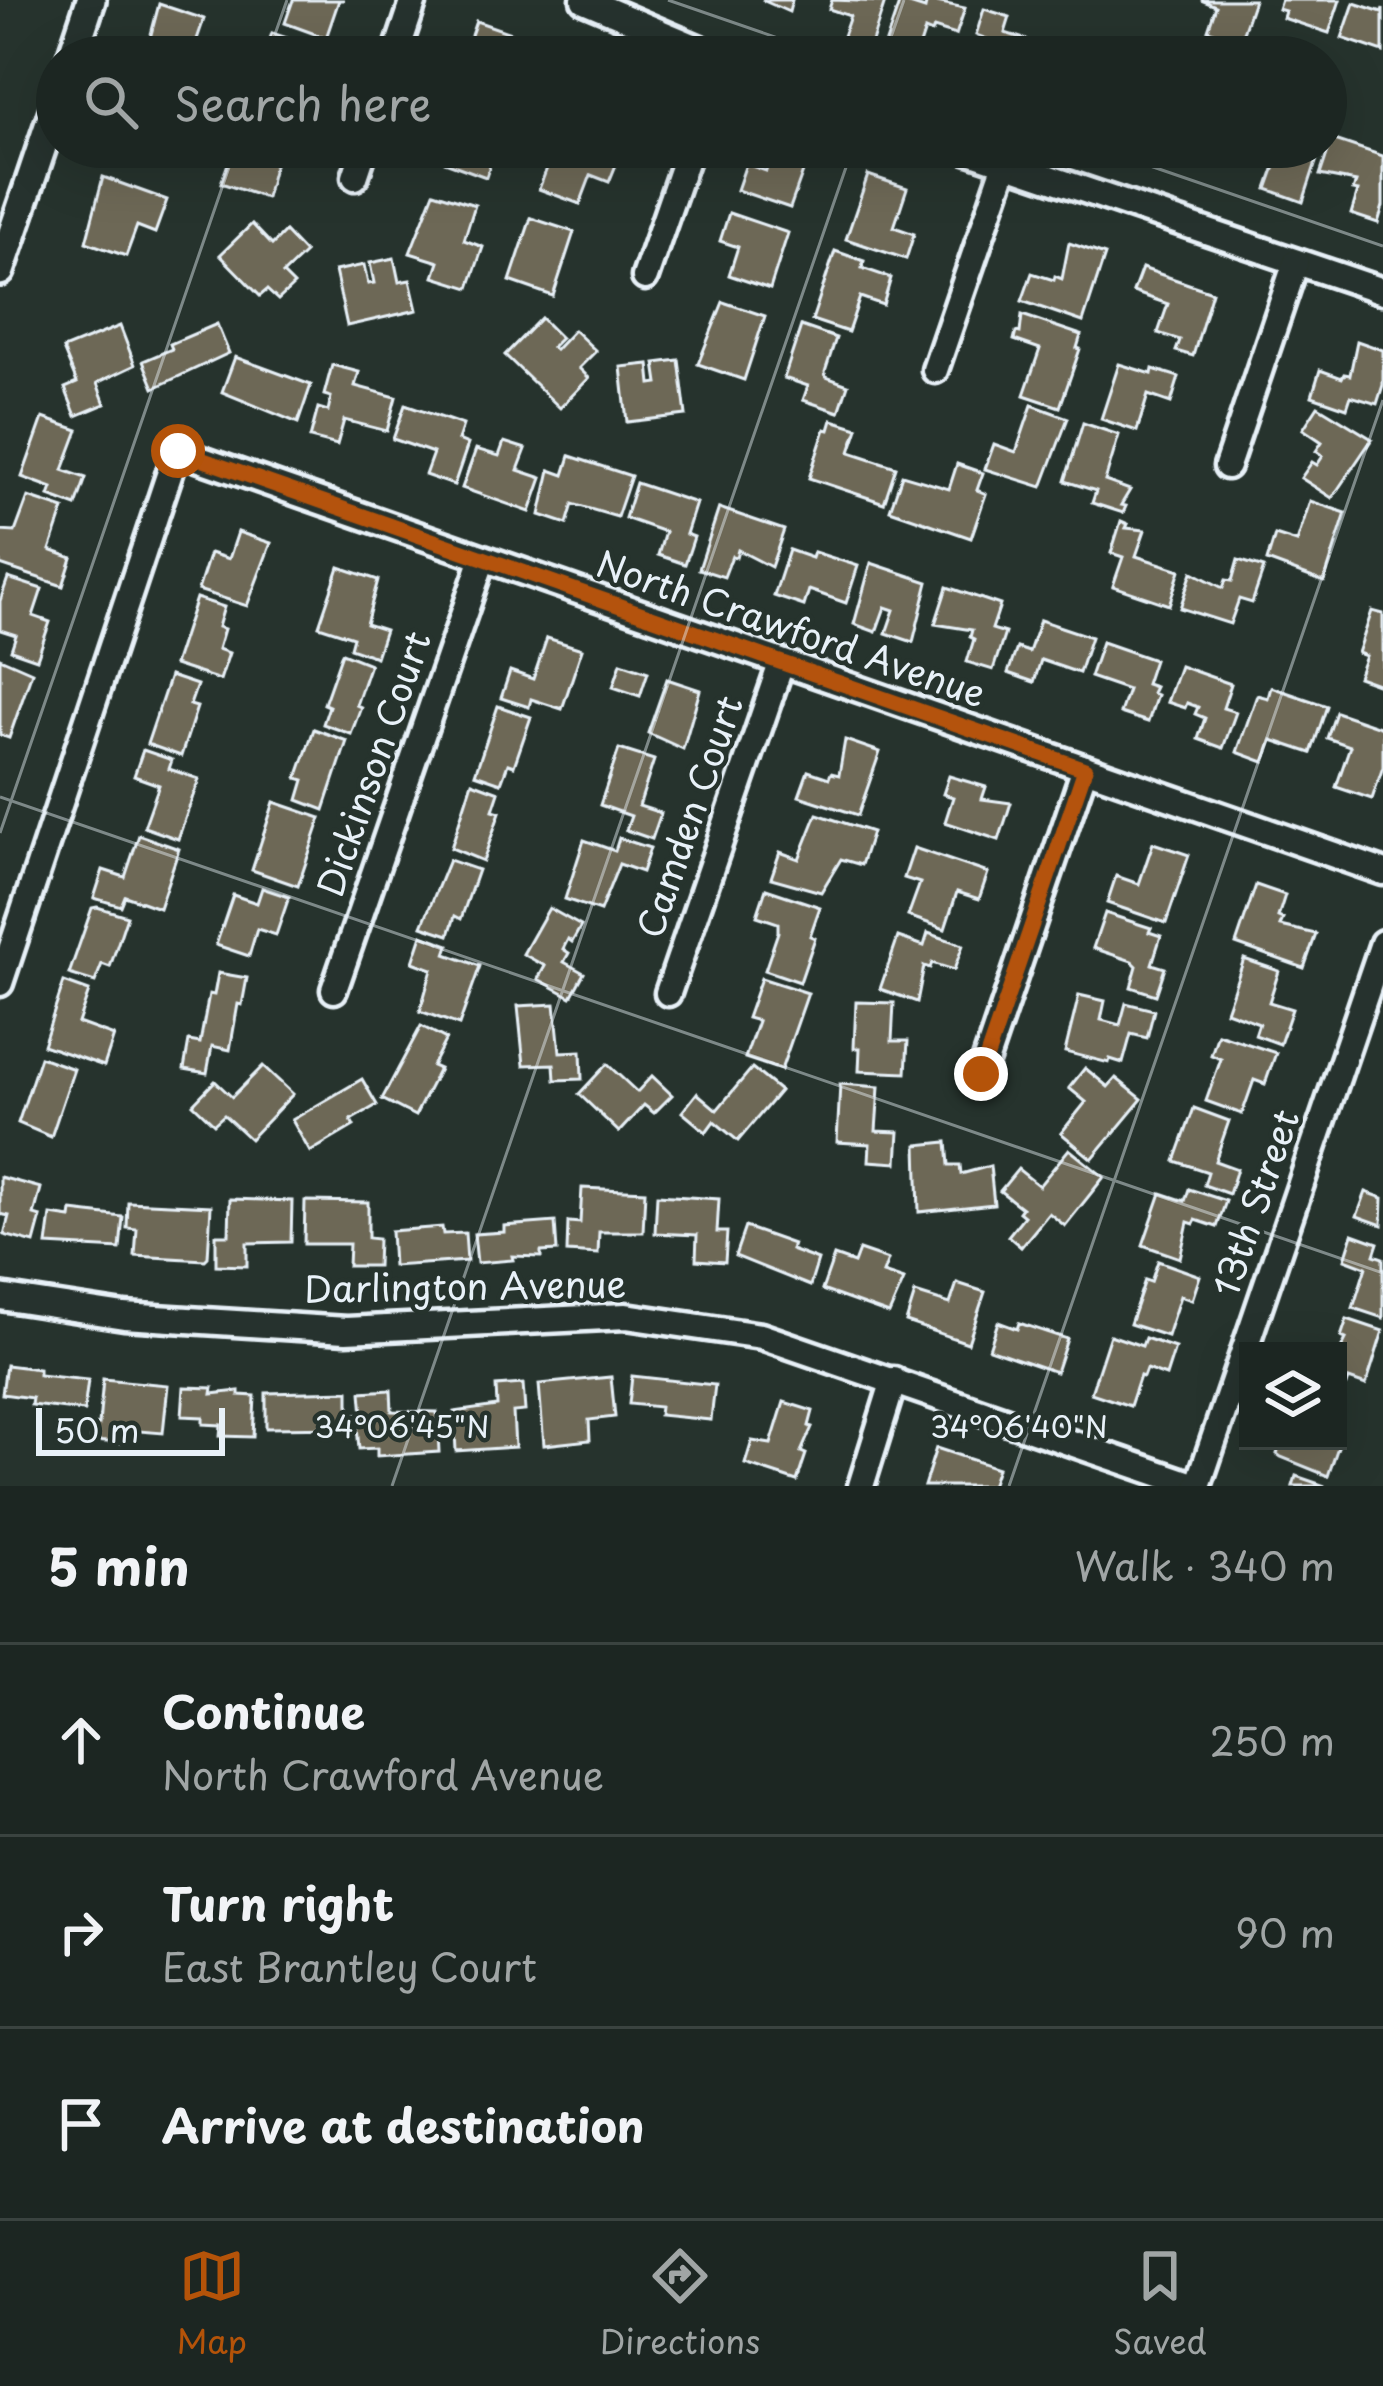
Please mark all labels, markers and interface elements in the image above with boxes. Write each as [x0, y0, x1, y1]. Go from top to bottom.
search box [36, 36, 1347, 168]
text: Search here [174, 68, 431, 136]
icon: search [78, 69, 144, 135]
route start [151, 424, 205, 478]
street label: North Crawford Avenue [590, 535, 993, 719]
street label: Dickinson Court [301, 624, 443, 903]
street label: Camden Court [621, 688, 755, 945]
route end [954, 1047, 1008, 1101]
street label: 13th Street [1197, 1102, 1311, 1303]
street label: Darlington Avenue [303, 1255, 626, 1315]
map controls [1239, 1342, 1347, 1450]
button: layers [1239, 1342, 1347, 1450]
scale bar [36, 1402, 225, 1455]
text: 34°06'45"N [315, 1403, 489, 1448]
text: 34°06'40"N [930, 1403, 1108, 1448]
text: 50 m [54, 1404, 140, 1454]
text: 5 min [48, 1526, 190, 1603]
text: Walk · 340 m [1075, 1535, 1335, 1594]
text: Continue [162, 1676, 365, 1744]
icon: ahead [48, 1707, 114, 1773]
text: 250 m [1210, 1710, 1335, 1769]
text: North Crawford Avenue [162, 1744, 604, 1803]
text: Turn right [162, 1868, 394, 1936]
icon: right [48, 1899, 114, 1965]
text: 90 m [1235, 1902, 1335, 1961]
text: East Brantley Court [162, 1936, 537, 1995]
text: Arrive at destination [162, 2090, 645, 2158]
icon: arrive [48, 2091, 114, 2157]
tab: Map [176, 2243, 247, 2365]
tab: Directions [600, 2243, 760, 2365]
tab: Saved [1113, 2243, 1207, 2365]

